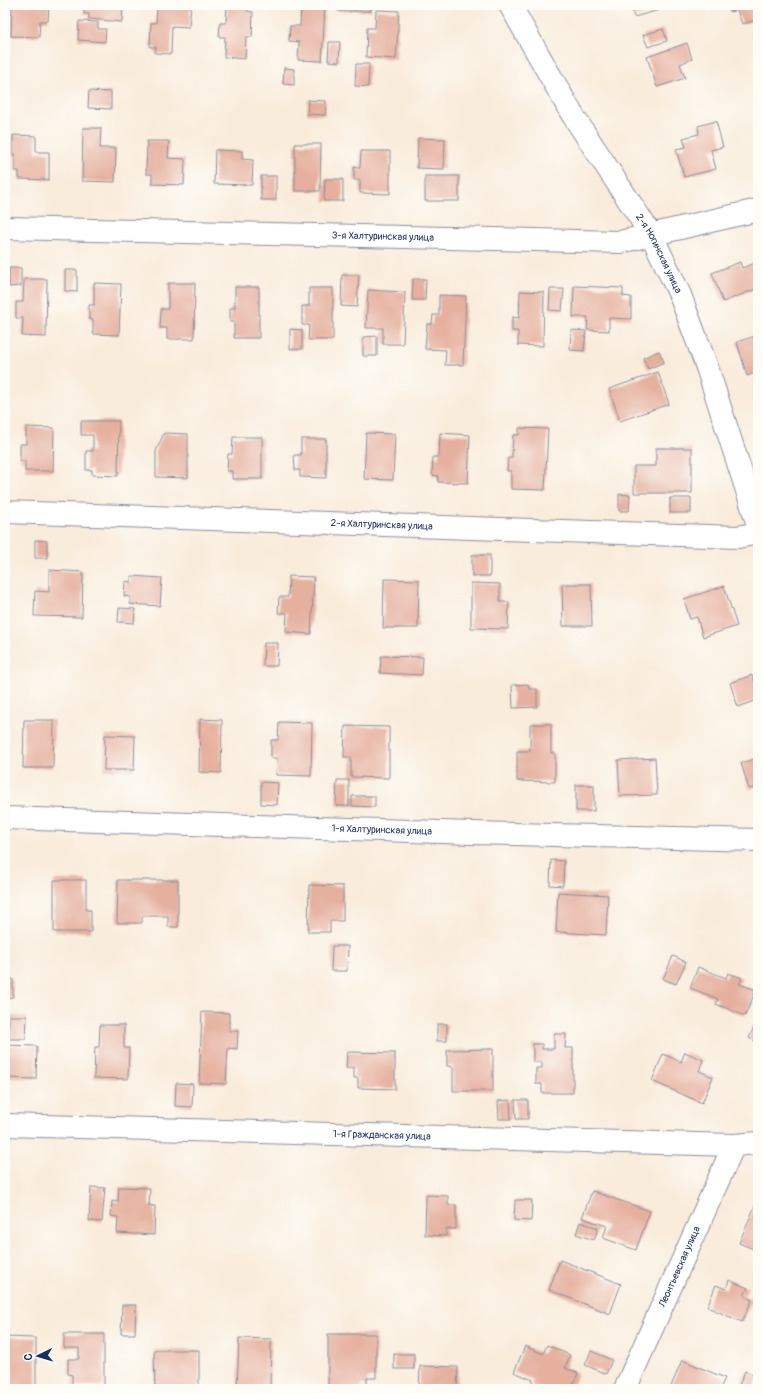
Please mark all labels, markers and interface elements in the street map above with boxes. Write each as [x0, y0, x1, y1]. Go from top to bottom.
street label: 2-я Ногинская улица [633, 212, 684, 296]
street label: 3-я Халтуринская улица [332, 229, 434, 244]
street label: 2-я Халтуринская улица [330, 517, 433, 533]
street label: 1-я Халтуринская улица [331, 822, 433, 838]
street label: 1-я Гражданская улица [333, 1128, 431, 1143]
street label: Леонтьевская улица [656, 1224, 703, 1310]
north arrow [18, 1336, 58, 1376]
text: С [22, 1353, 35, 1361]

